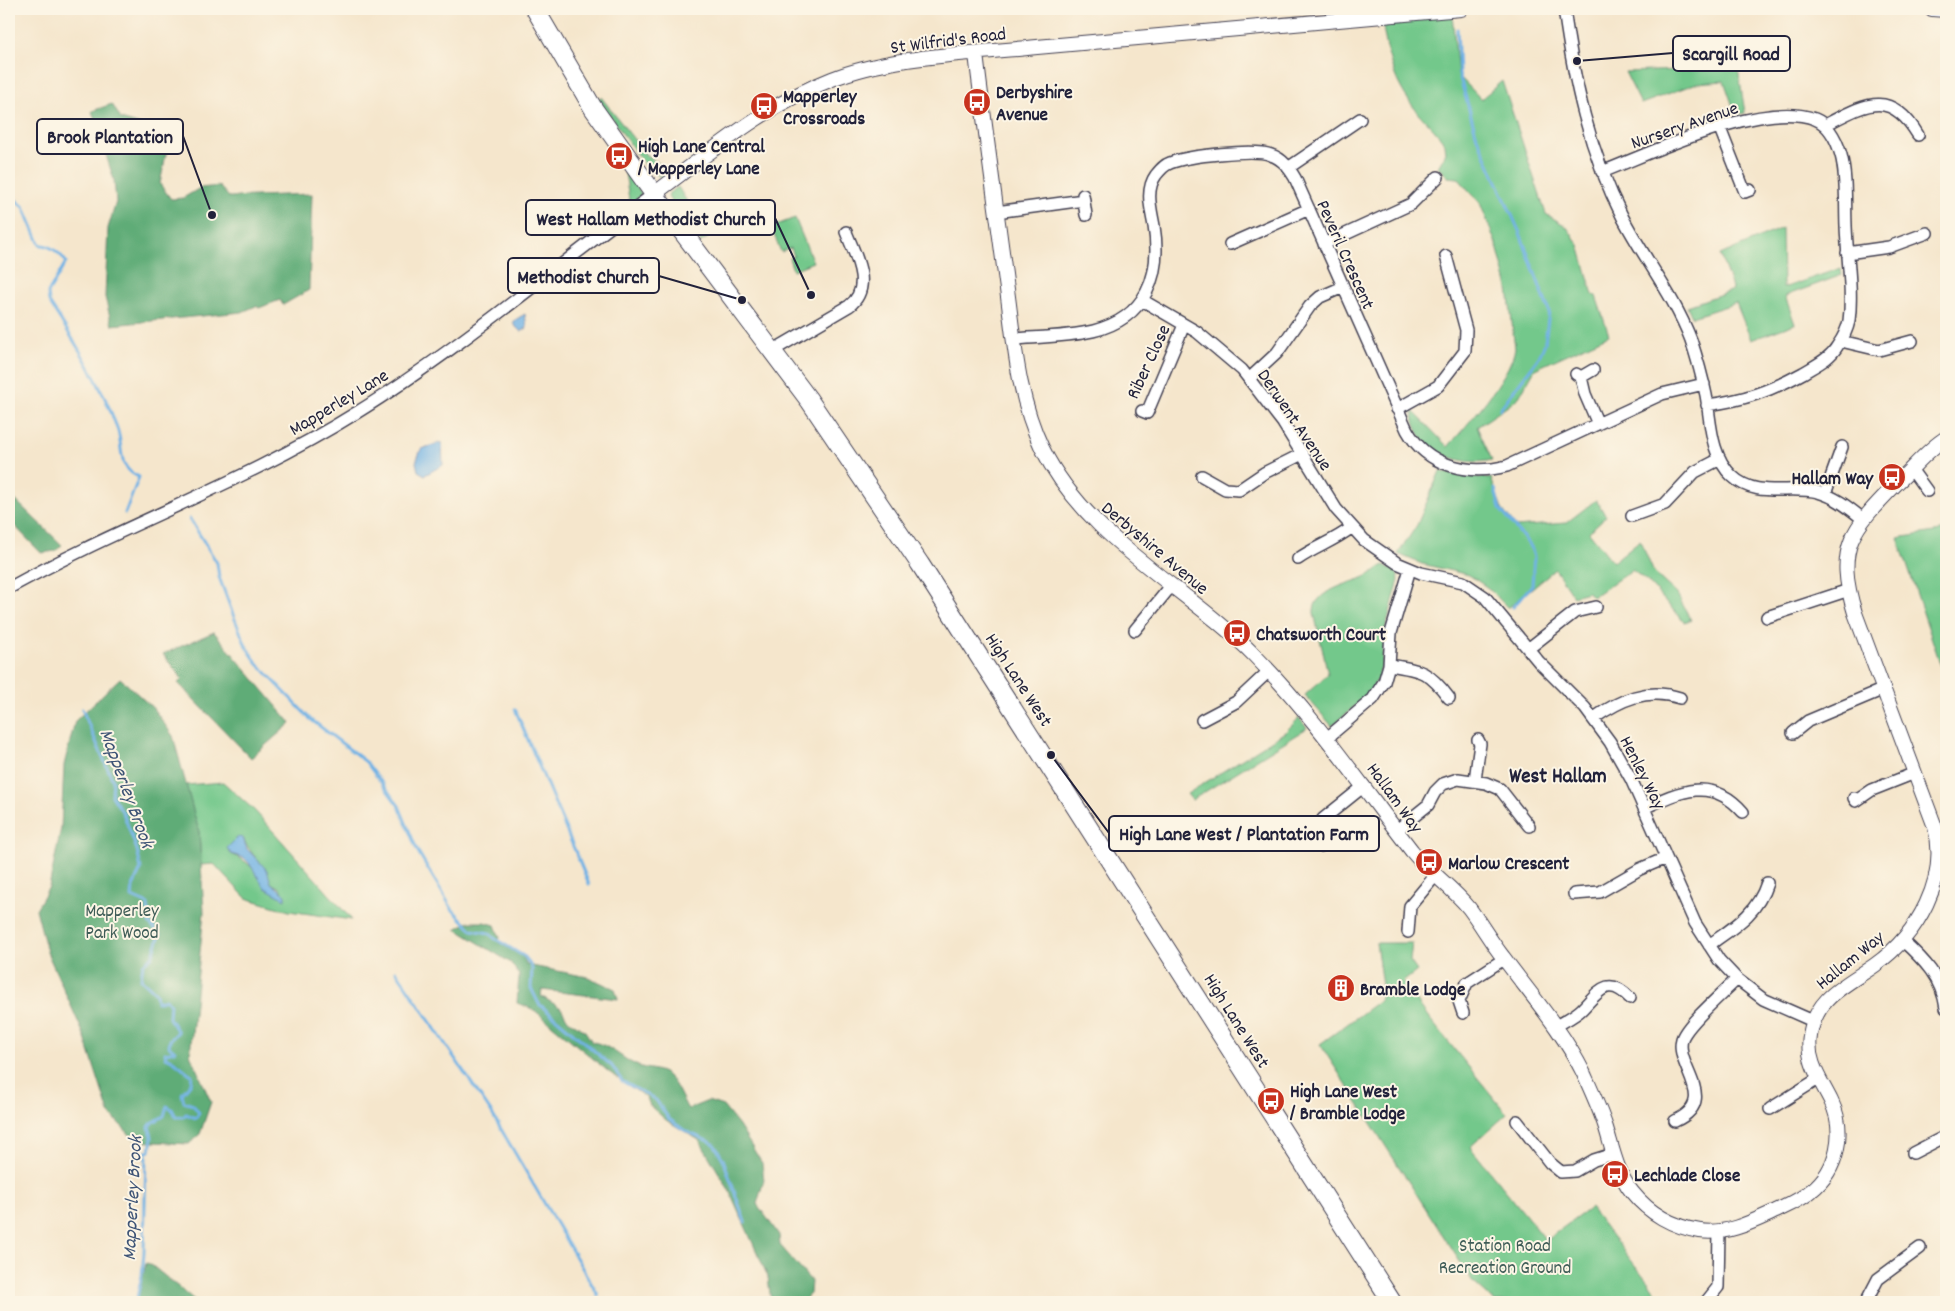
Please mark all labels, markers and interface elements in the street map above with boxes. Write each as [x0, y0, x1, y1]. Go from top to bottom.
street label: St Wilfrid's Road [889, 22, 1008, 63]
callout: Scargill Road [1673, 36, 1790, 71]
text: Scargill Road [1682, 42, 1780, 70]
place label: Derbyshire Avenue [996, 81, 1073, 130]
place label: Mapperley Crossroads [783, 85, 865, 134]
bus stop icon: Derbyshire Avenue [962, 87, 992, 117]
bus stop icon: Mapperley Crossroads [749, 91, 779, 121]
street label: Nursery Avenue [1628, 96, 1743, 158]
callout: Brook Plantation [37, 119, 183, 154]
text: Brook Plantation [47, 125, 173, 153]
place label: High Lane Central / Mapperley Lane [637, 135, 765, 184]
bus stop icon: High Lane Central / Mapperley Lane [604, 141, 634, 171]
street label: Peveril Crescent [1308, 196, 1380, 314]
callout: West Hallam Methodist Church [526, 200, 775, 235]
text: West Hallam Methodist Church [536, 207, 766, 235]
callout: Methodist Church [508, 258, 659, 293]
text: Methodist Church [517, 265, 649, 293]
street label: Riber Close [1121, 321, 1179, 404]
street label: Mapperley Lane [285, 364, 395, 444]
street label: Derwent Avenue [1249, 365, 1337, 477]
bus stop icon: Hallam Way [1877, 462, 1907, 492]
place label: Hallam Way [1791, 467, 1874, 494]
street label: Derbyshire Avenue [1094, 497, 1213, 603]
bus stop icon: Chatsworth Court [1222, 618, 1252, 648]
place label: Chatsworth Court [1256, 623, 1386, 650]
street label: High Lane West [977, 629, 1058, 733]
water label: Mapperley Brook [91, 726, 160, 854]
street label: Henley Way [1611, 732, 1671, 815]
street label: Hallam Way [1358, 758, 1428, 840]
district label: West Hallam [1509, 763, 1607, 793]
callout: High Lane West / Plantation Farm [1109, 816, 1379, 851]
text: High Lane West / Plantation Farm [1119, 822, 1369, 850]
bus stop icon: Marlow Crescent [1414, 847, 1444, 877]
place label: Marlow Crescent [1448, 852, 1569, 879]
park label: Mapperley Park Wood [85, 899, 159, 948]
street label: Hallam Way [1811, 925, 1892, 998]
street label: High Lane West [1195, 969, 1275, 1074]
building icon: Bramble Lodge [1326, 973, 1356, 1003]
place label: Bramble Lodge [1360, 978, 1465, 1005]
place label: High Lane West / Bramble Lodge [1289, 1080, 1405, 1129]
bus stop icon: High Lane West / Bramble Lodge [1256, 1086, 1286, 1116]
water label: Mapperley Brook [117, 1133, 151, 1261]
bus stop icon: Lechlade Close [1600, 1159, 1630, 1189]
place label: Lechlade Close [1634, 1164, 1740, 1191]
park label: Station Road Recreation Ground [1439, 1234, 1571, 1283]

